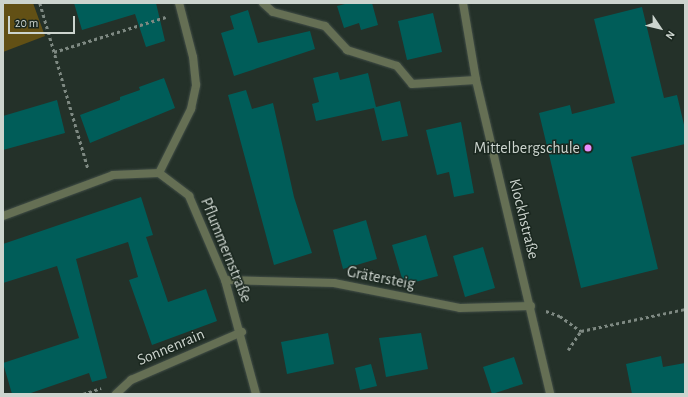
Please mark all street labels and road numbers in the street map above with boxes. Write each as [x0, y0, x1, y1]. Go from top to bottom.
street label: Klockhstraße [505, 177, 543, 261]
street label: Pflummernstraße [196, 195, 256, 305]
street label: Grätersteig [345, 262, 417, 294]
street label: Sonnenrain [134, 324, 208, 370]

